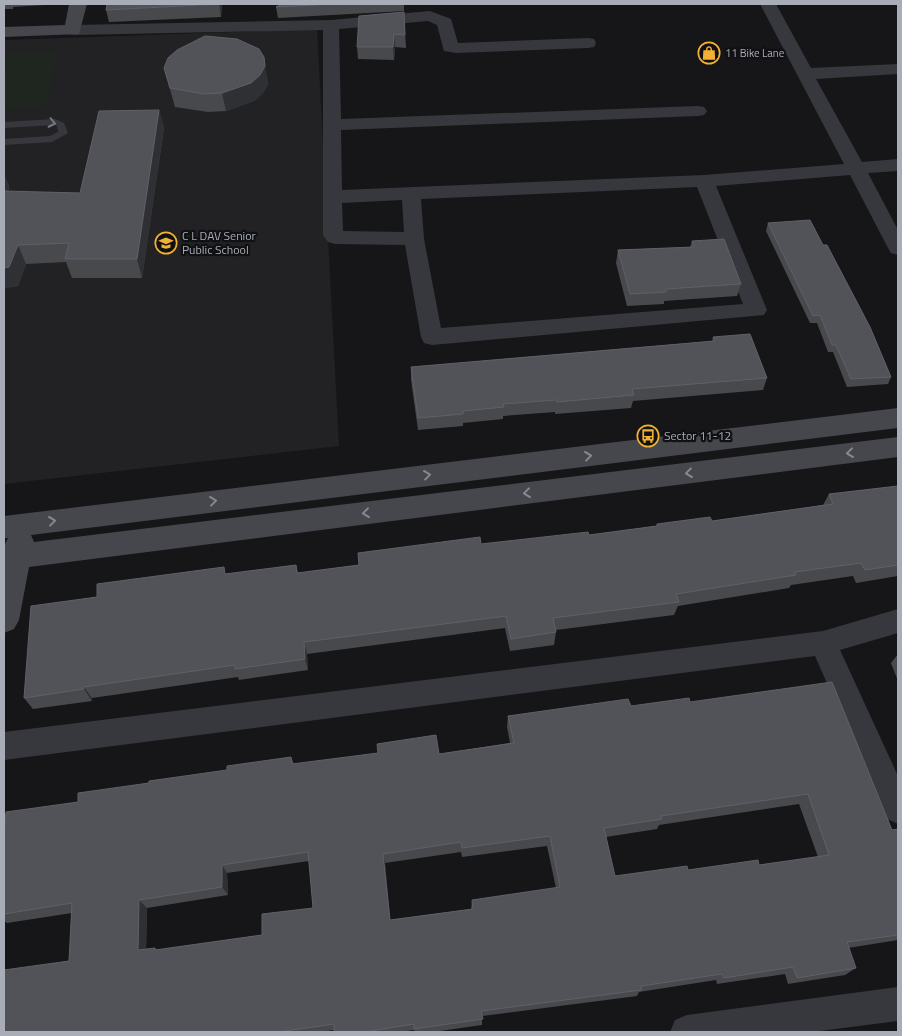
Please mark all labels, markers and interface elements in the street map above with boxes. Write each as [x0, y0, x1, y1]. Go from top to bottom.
shop icon: 11 Bike Lane [697, 41, 721, 65]
place label: 11 Bike Lane [725, 45, 785, 61]
one-way arrow [48, 117, 56, 128]
place label: C L DAV Senior Public School [182, 226, 256, 259]
school or university icon: C L DAV Senior Public School [154, 231, 178, 255]
bus stop icon: Sector 11-12 [636, 424, 660, 448]
place label: Sector 11-12 [664, 426, 731, 445]
one-way arrow [846, 447, 854, 458]
one-way arrow [585, 451, 593, 462]
one-way arrow [684, 468, 693, 478]
one-way arrow [423, 470, 431, 481]
one-way arrow [523, 488, 532, 498]
one-way arrow [210, 496, 218, 507]
one-way arrow [362, 508, 370, 518]
one-way arrow [48, 516, 56, 527]

